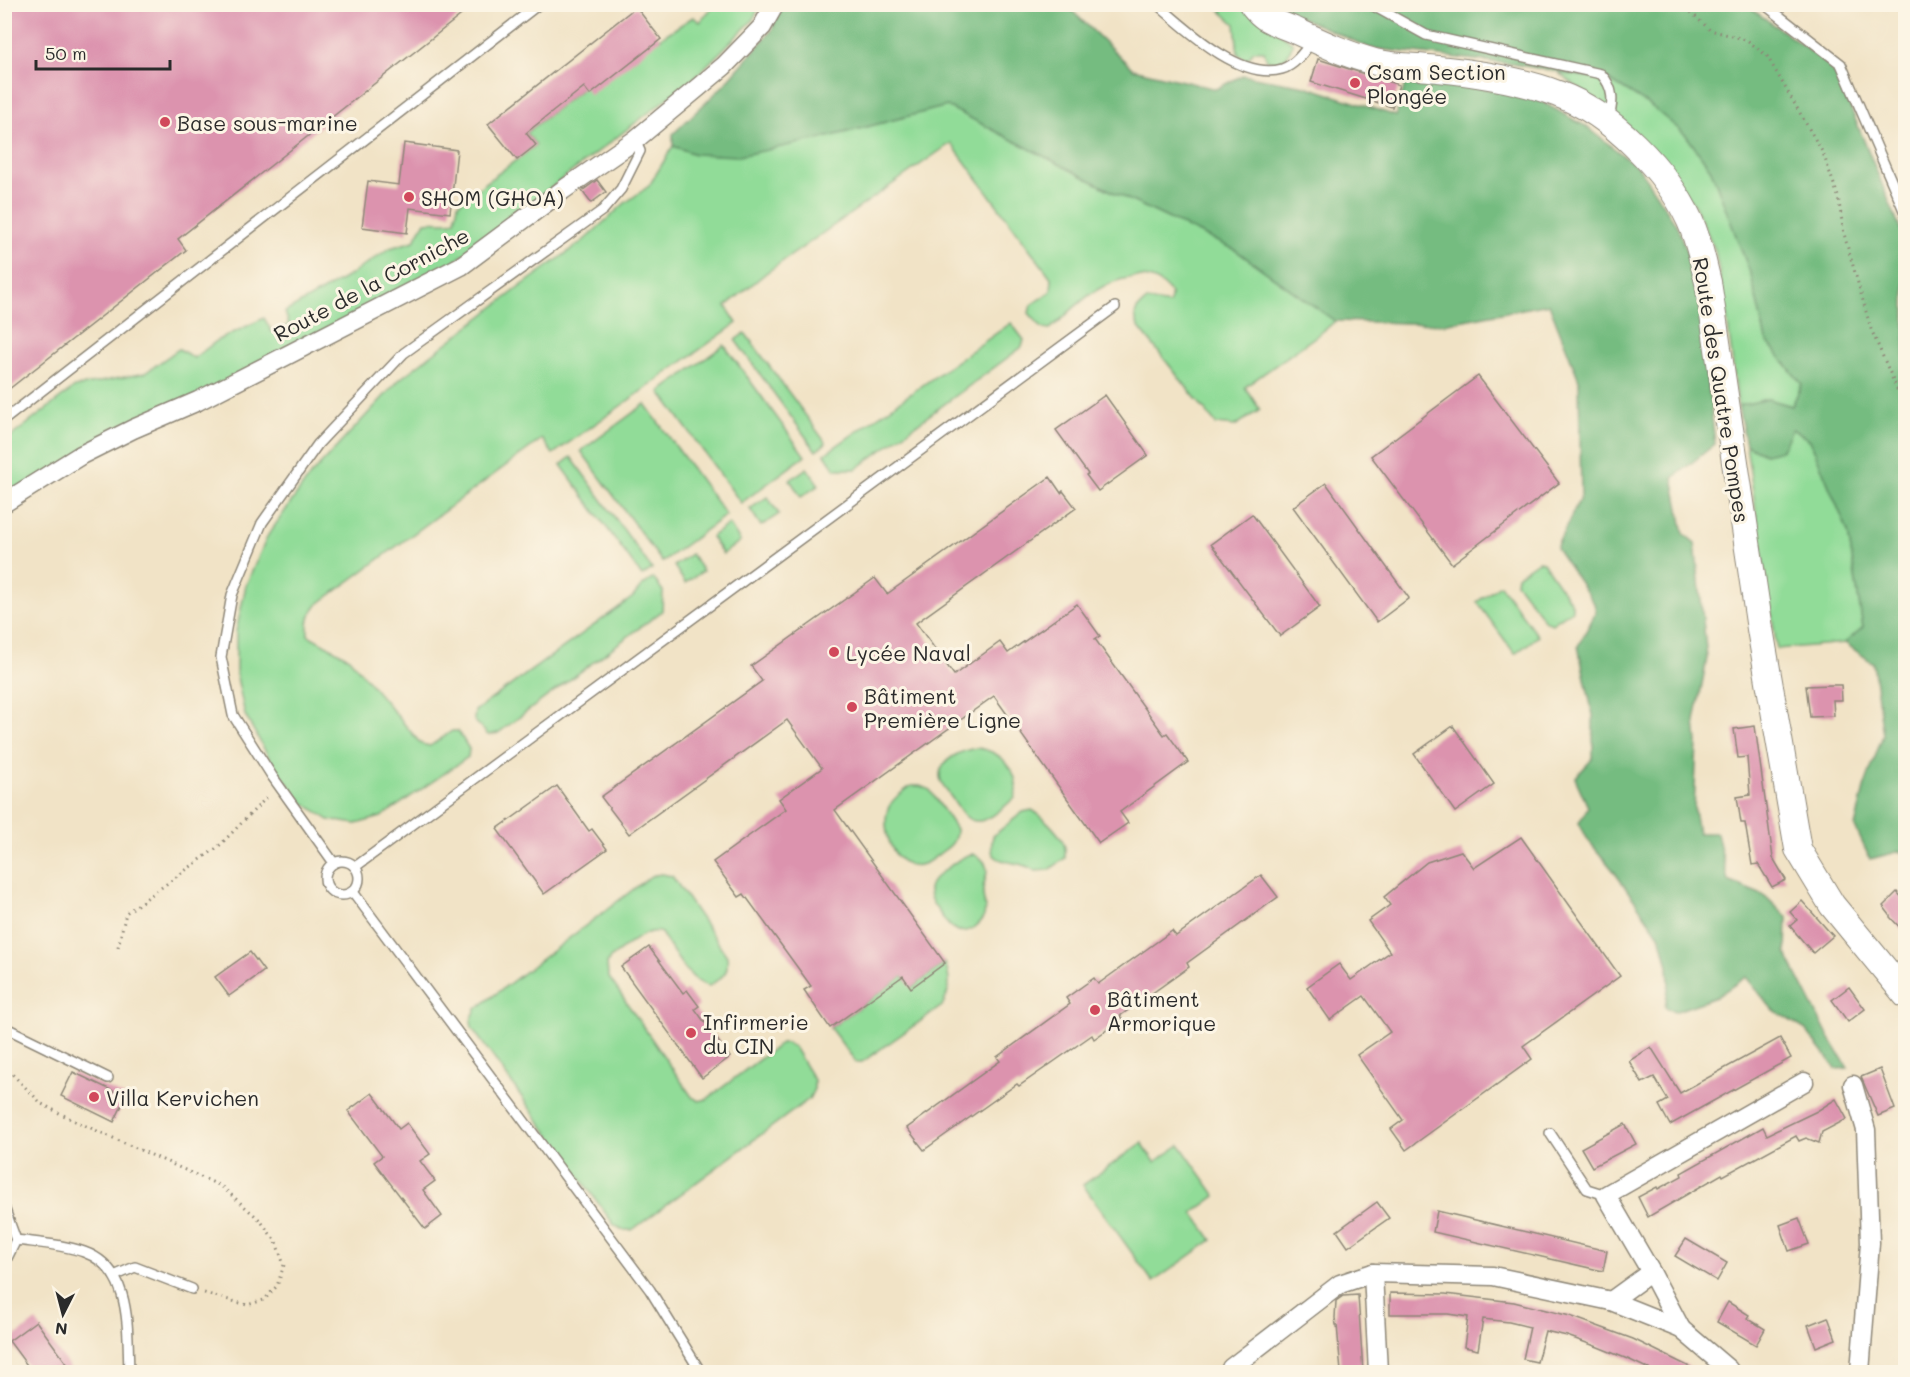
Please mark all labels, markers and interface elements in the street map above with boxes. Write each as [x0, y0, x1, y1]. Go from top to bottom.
scale bar [36, 33, 170, 71]
text: 50 m [45, 41, 87, 65]
place label: Csam Section Plongée [1367, 58, 1506, 109]
marker: Csam Section Plongée [1348, 76, 1362, 90]
place label: Base sous-marine [177, 109, 358, 136]
marker: Base sous-marine [158, 115, 172, 129]
place label: SHOM (GHOA) [421, 184, 564, 211]
marker: SHOM (GHOA) [402, 190, 416, 204]
street label: Route de la Corniche [269, 221, 473, 347]
street label: Route des Quatre Pompes [1688, 255, 1756, 525]
place label: Lycée Naval [846, 639, 971, 666]
marker: Lycée Naval [827, 645, 841, 659]
place label: Bâtiment Première Ligne [864, 682, 1021, 733]
marker: Bâtiment Première Ligne [845, 700, 859, 714]
place label: Bâtiment Armorique [1107, 985, 1216, 1036]
marker: Bâtiment Armorique [1088, 1003, 1102, 1017]
place label: Infirmerie du CIN [703, 1008, 809, 1059]
marker: Infirmerie du CIN [684, 1026, 698, 1040]
place label: Villa Kervichen [106, 1084, 259, 1111]
marker: Villa Kervichen [87, 1090, 101, 1104]
north arrow [33, 1284, 93, 1344]
text: N [54, 1318, 69, 1340]

